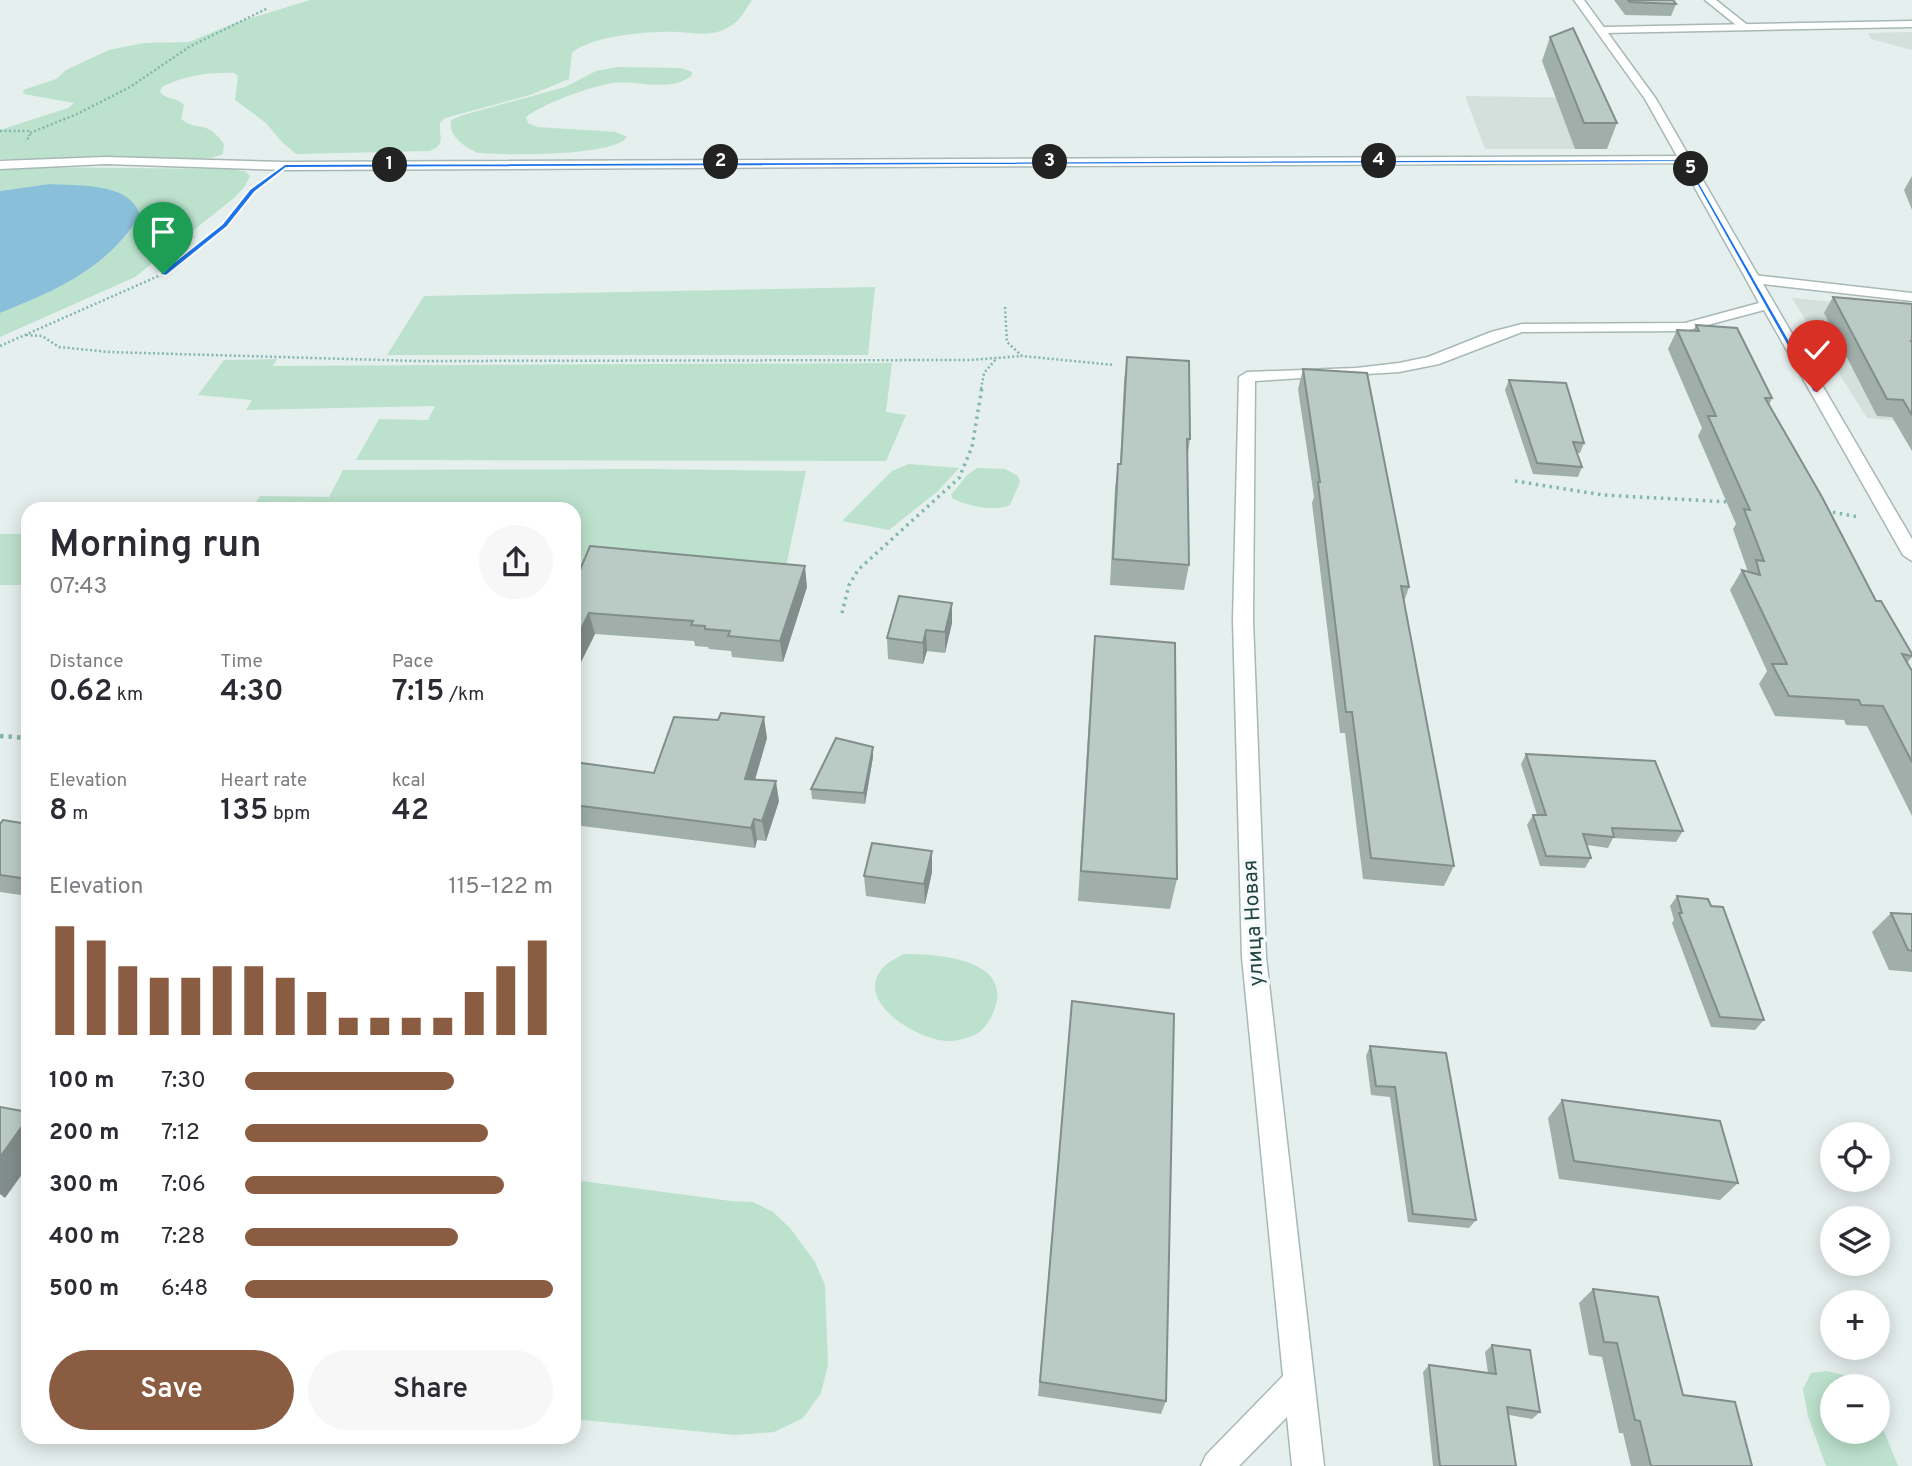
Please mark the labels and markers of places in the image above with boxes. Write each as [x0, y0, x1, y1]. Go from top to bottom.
pin: 2 [704, 144, 738, 180]
pin: 3 [1032, 144, 1068, 180]
pin: 4 [1362, 144, 1396, 178]
pin: 1 [372, 148, 408, 182]
pin: 5 [1674, 152, 1708, 186]
pin [133, 202, 193, 274]
pin [1787, 320, 1847, 392]

